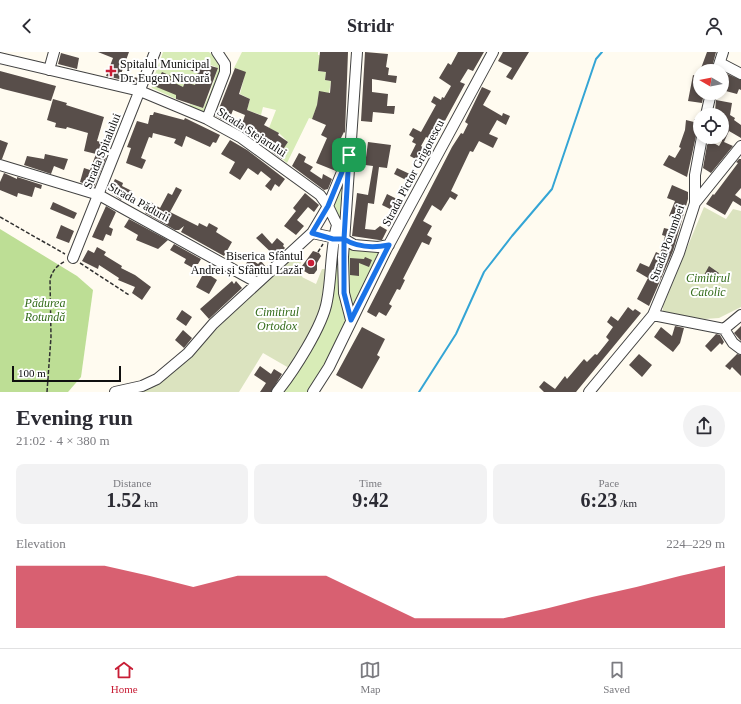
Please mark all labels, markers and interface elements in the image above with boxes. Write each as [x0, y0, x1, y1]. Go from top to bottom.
icon: back [16, 15, 38, 37]
icon: person [703, 15, 725, 37]
text: Stridr [347, 16, 394, 36]
place label: Spitalul Municipal Dr. Eugen Nicoară [120, 57, 210, 85]
north arrow [693, 64, 729, 100]
map controls [693, 64, 729, 144]
marker: Spitalul Municipal Dr. Eugen Nicoară [105, 65, 117, 77]
street label: Strada Stejarului [215, 104, 290, 160]
button: locate [693, 108, 729, 144]
street label: Strada Spitalului [80, 111, 124, 191]
street label: Strada Pictor Grigorescu [379, 117, 447, 229]
pin [332, 138, 366, 172]
icon: arrive [338, 144, 360, 166]
street label: Strada Pădurii [106, 179, 173, 225]
street label: Strada Porumbei [647, 202, 688, 283]
place label: Biserica Sfântul Andrei și Sfântul Lazăr [191, 249, 304, 277]
marker: Biserica Sfântul Andrei și Sfântul Lazăr [306, 258, 316, 268]
park label: Cimitirul Catolic [686, 271, 731, 299]
park label: Pădurea Rotundă [24, 296, 65, 324]
park label: Cimitirul Ortodox [255, 305, 300, 333]
scale bar [12, 364, 121, 383]
text: 100 m [18, 367, 46, 379]
text: Evening run [16, 405, 133, 430]
button: share [683, 405, 725, 447]
text: 21:02 · 4 × 380 m [16, 433, 110, 448]
text: Distance [113, 477, 151, 489]
text: Time [359, 477, 382, 489]
text: Pace [598, 477, 619, 489]
text: 1.52 [106, 489, 141, 511]
text: 9:42 [352, 489, 389, 511]
text: 6:23 [581, 489, 617, 511]
text: km [141, 497, 158, 509]
text: /km [617, 497, 637, 509]
text: Elevation [16, 536, 66, 551]
text: 224–229 m [666, 536, 725, 551]
tab: Home [111, 659, 138, 695]
tab: Map [359, 659, 381, 695]
tab: Saved [603, 659, 630, 695]

